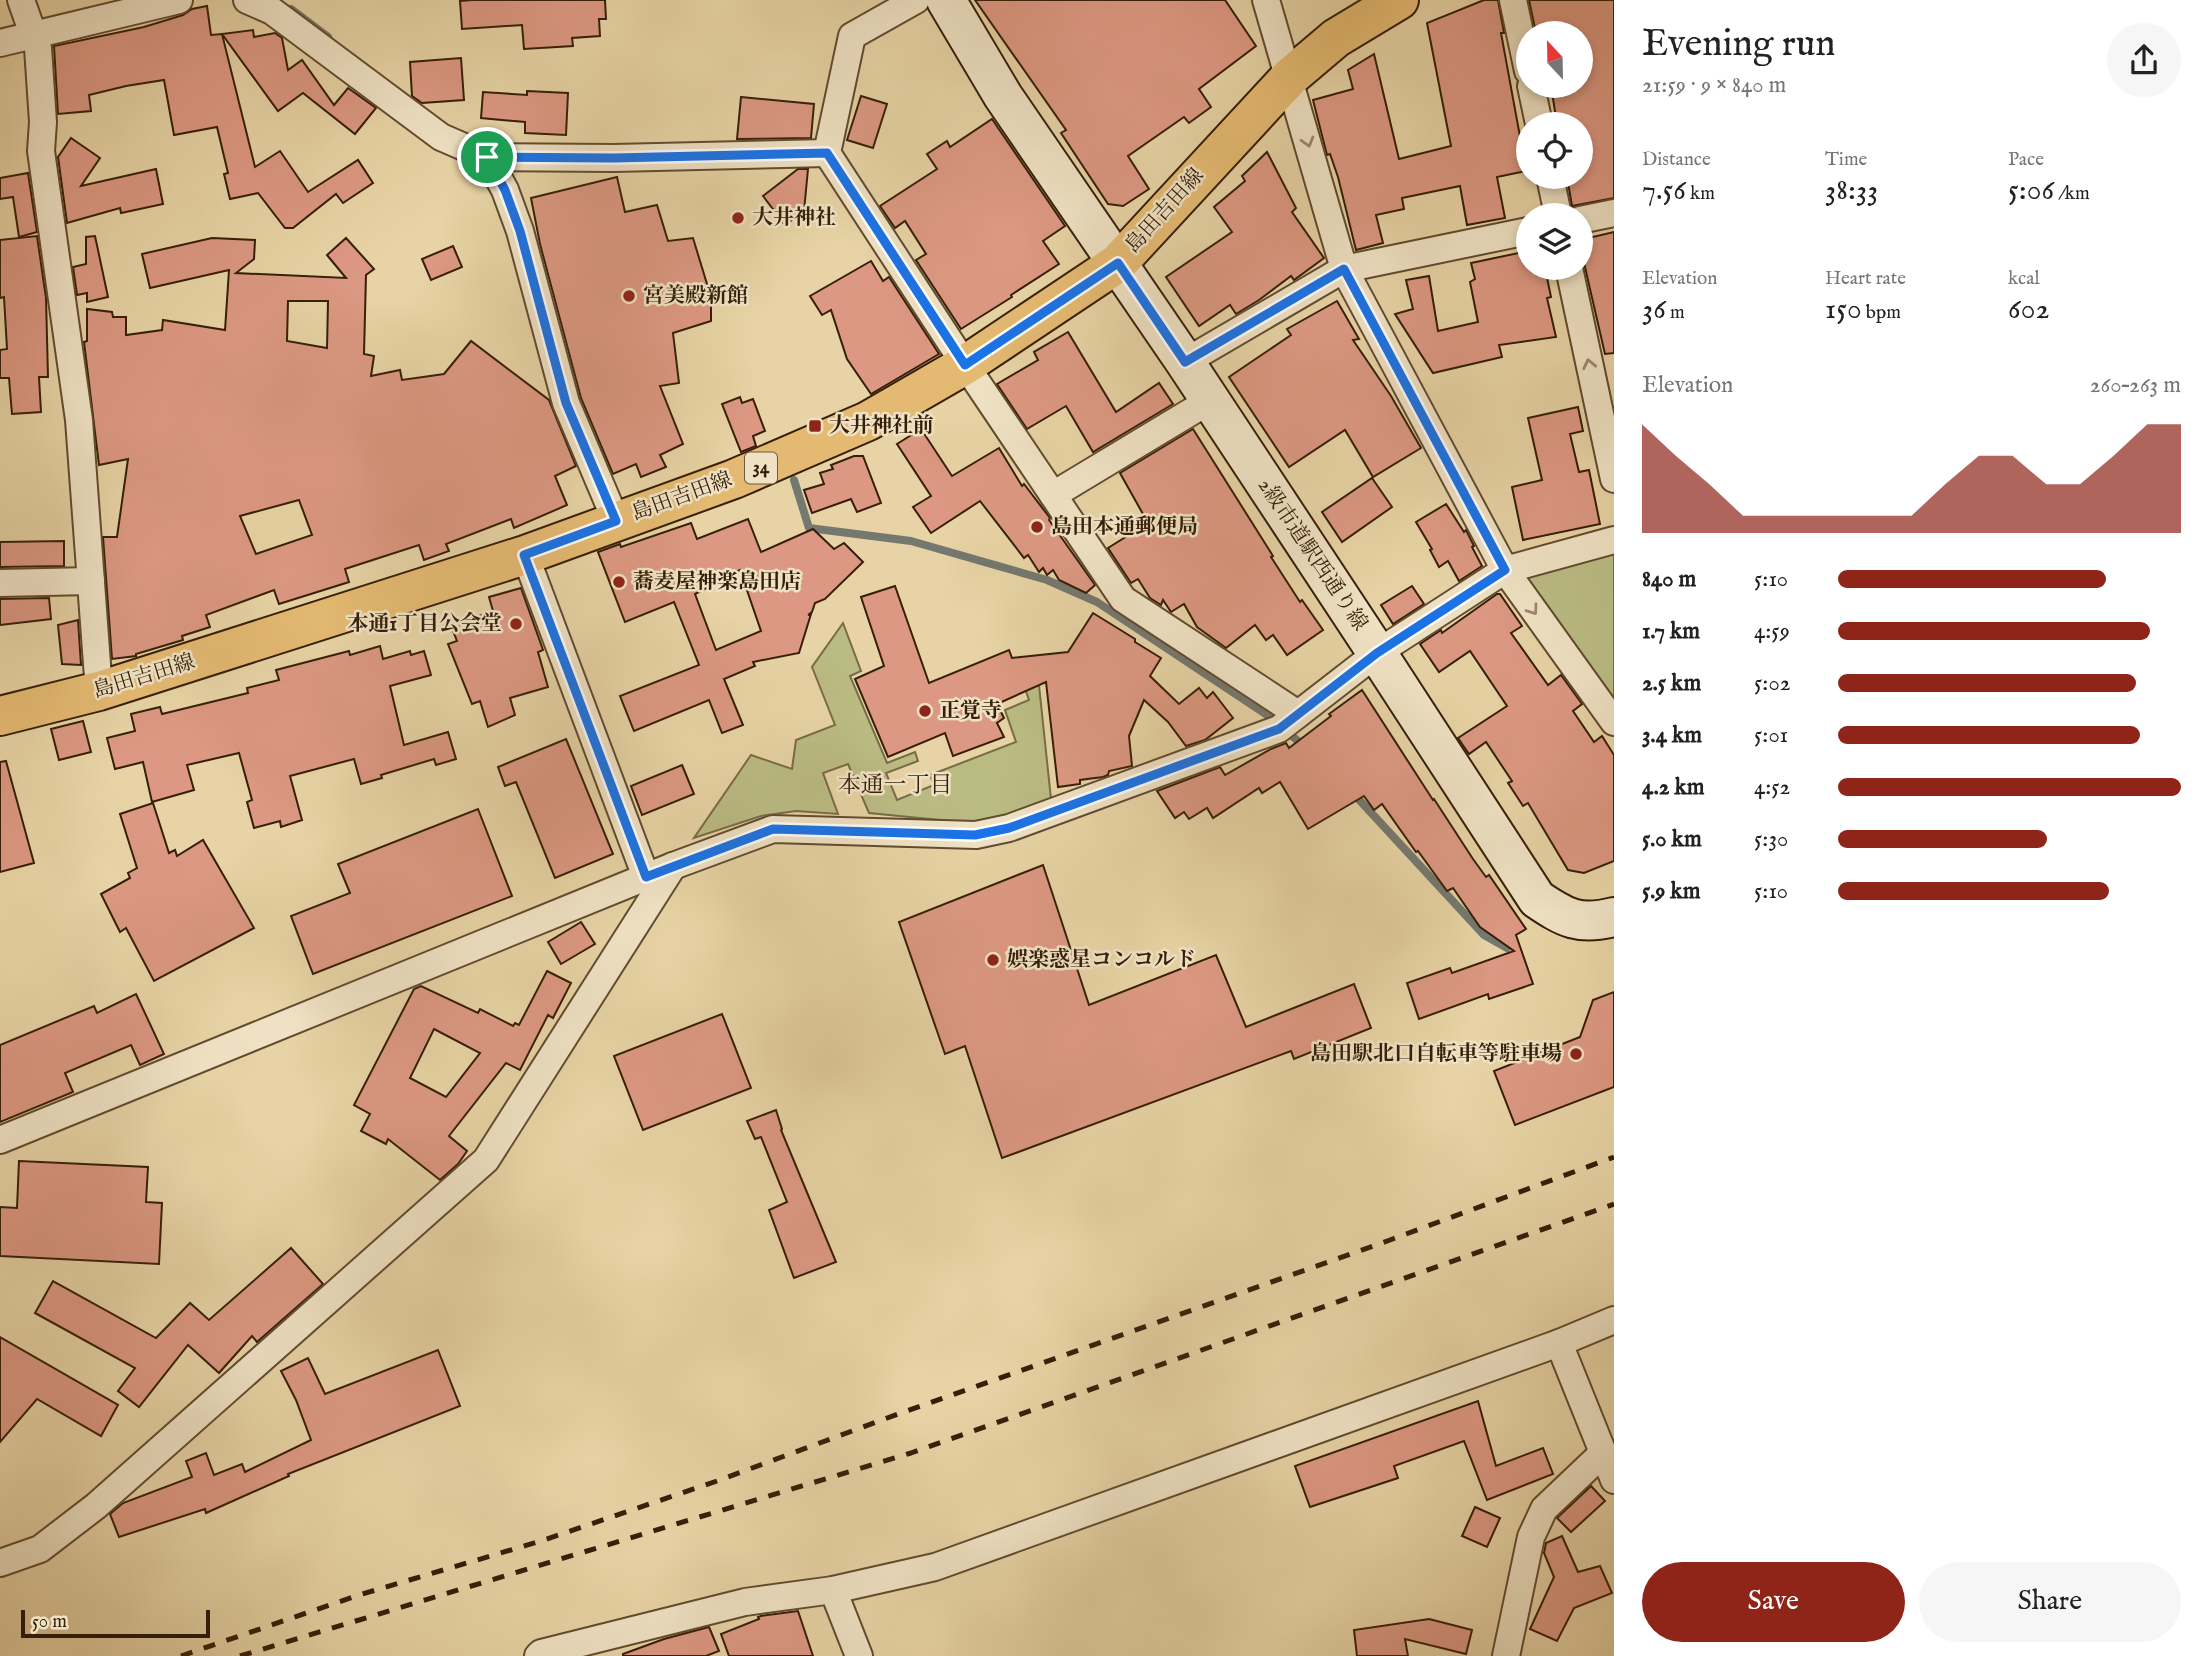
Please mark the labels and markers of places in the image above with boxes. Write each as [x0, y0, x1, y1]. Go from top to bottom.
pin [457, 127, 517, 187]
place label: 大井神社 [752, 205, 836, 232]
marker: 大井神社 [730, 210, 746, 226]
place label: 宮美殿新館 [643, 283, 748, 310]
marker: 宮美殿新館 [621, 288, 637, 304]
place label: 大井神社前 [829, 413, 934, 440]
marker: 大井神社前 [807, 418, 823, 434]
place label: 島田本通郵便局 [1051, 514, 1198, 541]
marker: 島田本通郵便局 [1029, 519, 1045, 535]
place label: 蕎麦屋神楽島田店 [633, 569, 801, 596]
marker: 蕎麦屋神楽島田店 [611, 574, 627, 590]
place label: 本通1丁目公会堂 [347, 611, 502, 638]
marker: 本通1丁目公会堂 [508, 616, 524, 632]
place label: 正覚寺 [939, 698, 1002, 725]
marker: 正覚寺 [917, 703, 933, 719]
place label: 娯楽惑星コンコルド [1007, 947, 1196, 974]
marker: 娯楽惑星コンコルド [985, 952, 1001, 968]
place label: 島田駅北口自転車等駐車場 [1310, 1041, 1562, 1068]
marker: 島田駅北口自転車等駐車場 [1568, 1046, 1584, 1062]

